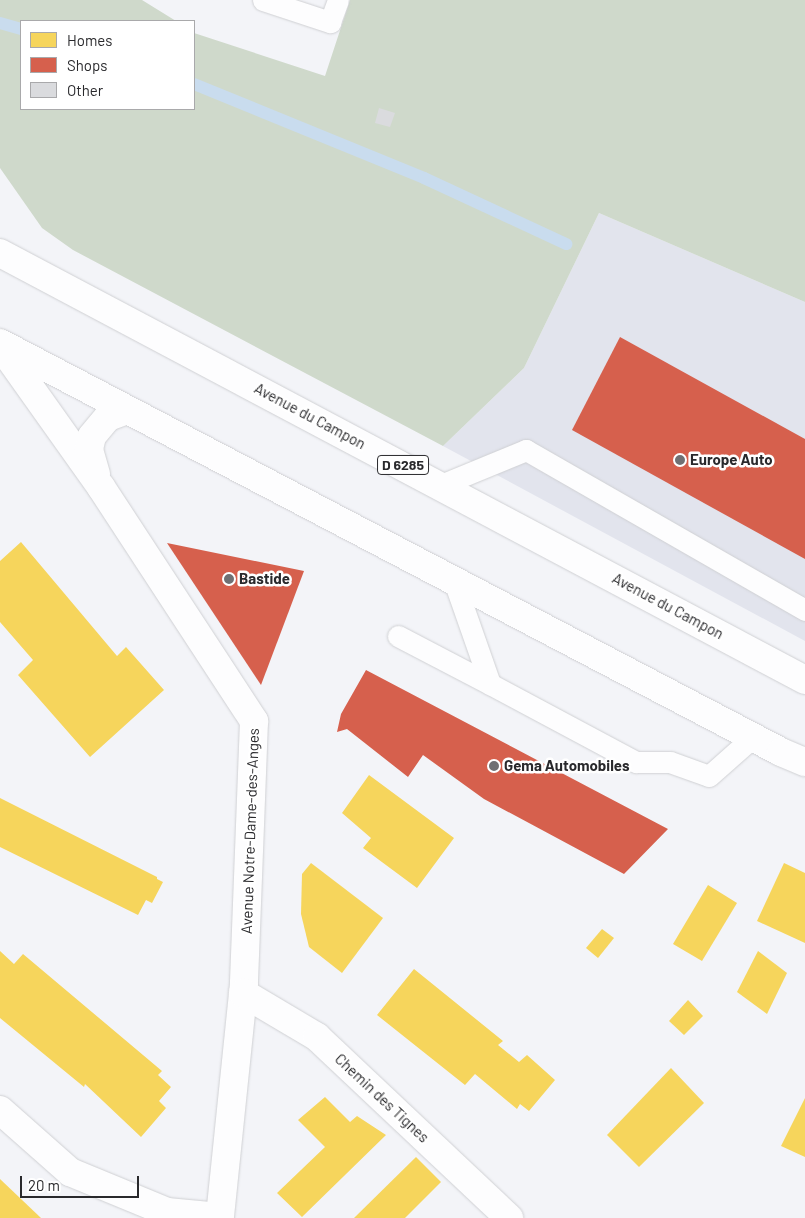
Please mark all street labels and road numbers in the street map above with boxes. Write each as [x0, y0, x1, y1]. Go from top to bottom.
street label: Avenue du Campon [251, 379, 369, 453]
road number: D 6285 [377, 454, 429, 476]
street label: Avenue du Campon [609, 569, 727, 643]
street label: Avenue Notre-Dame-des-Anges [237, 728, 263, 934]
street label: Chemin des Tignes [331, 1050, 433, 1146]

